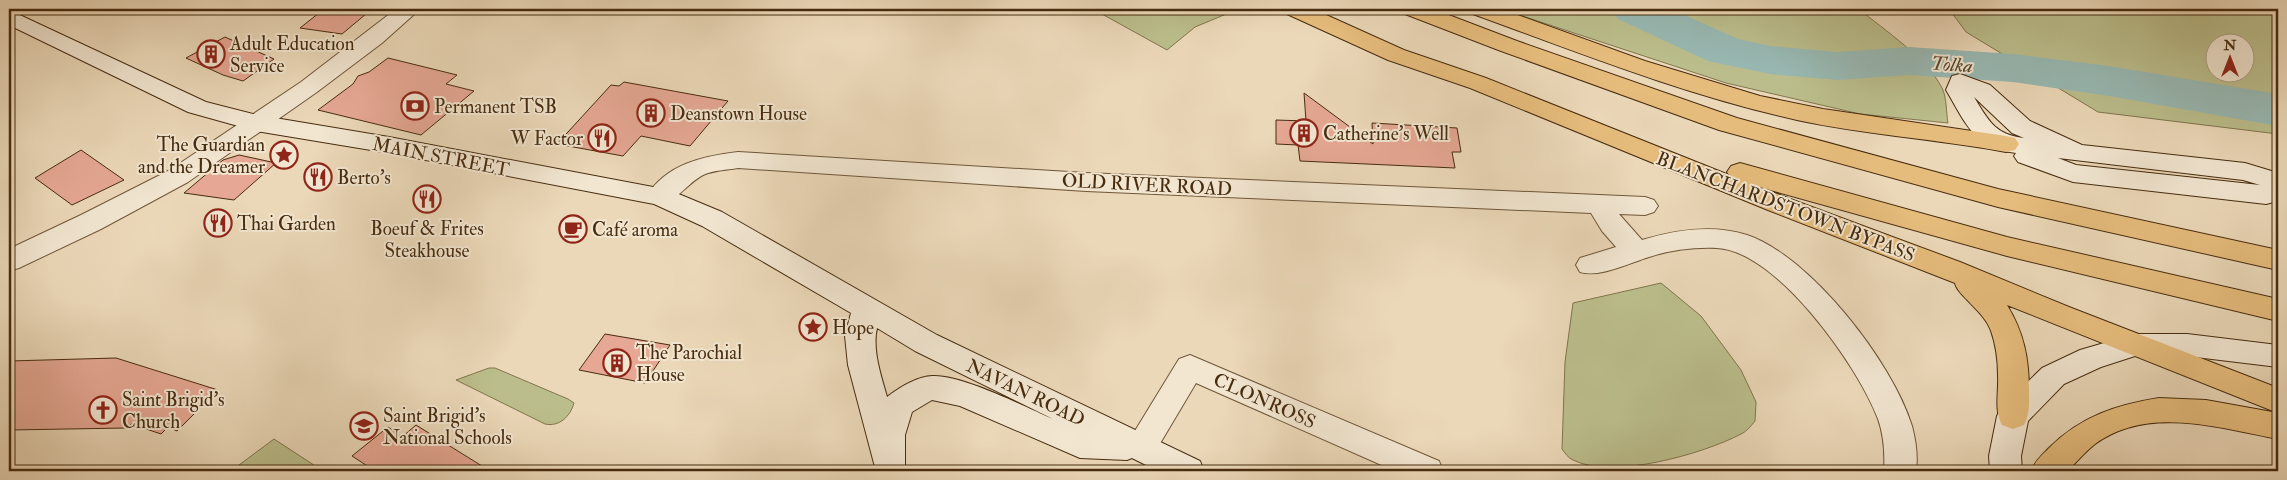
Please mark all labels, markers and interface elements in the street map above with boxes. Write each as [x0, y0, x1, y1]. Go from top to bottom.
place label: Adult Education Service [229, 32, 355, 78]
north arrow [2204, 32, 2254, 82]
text: N [2223, 37, 2237, 54]
building icon: Adult Education Service [196, 39, 226, 69]
water label: Tolka [1930, 51, 1974, 78]
bank icon: Permanent TSB [400, 91, 430, 121]
place label: Permanent TSB [434, 95, 557, 119]
building icon: Deanstown House [636, 98, 666, 128]
place label: Deanstown House [670, 102, 807, 126]
building icon: Catherine's Well [1289, 118, 1319, 148]
place label: Catherine's Well [1323, 122, 1449, 146]
restaurant icon: W Factor [587, 123, 617, 153]
place label: W Factor [509, 127, 583, 151]
street label: MAIN STREET [370, 132, 511, 182]
place label: The Guardian and the Dreamer [138, 133, 265, 179]
place icon: The Guardian and the Dreamer [269, 140, 299, 170]
street label: BLANCHARDSTOWN BYPASS [1653, 146, 1918, 267]
restaurant icon: Berto's [303, 162, 333, 192]
place label: Berto's [337, 166, 391, 190]
street label: OLD RIVER ROAD [1061, 169, 1233, 201]
restaurant icon: Boeuf & Frites Steakhouse [412, 184, 442, 214]
restaurant icon: Thai Garden [203, 208, 233, 238]
place label: Thai Garden [237, 212, 336, 236]
cafe icon: Café aroma [558, 214, 588, 244]
place label: Boeuf & Frites Steakhouse [370, 217, 484, 263]
place label: Café aroma [592, 218, 678, 242]
place icon: Hope [798, 312, 828, 342]
place label: Hope [832, 316, 874, 341]
place label: The Parochial House [636, 341, 742, 387]
building icon: The Parochial House [602, 348, 632, 378]
street label: NAVAN ROAD [962, 354, 1089, 432]
street label: CLONROSS [1210, 368, 1320, 434]
place label: Saint Brigid's Church [122, 388, 224, 434]
church icon: Saint Brigid's Church [88, 395, 118, 425]
place label: Saint Brigid's National Schools [383, 404, 512, 450]
school or university icon: Saint Brigid's National Schools [349, 411, 379, 441]

